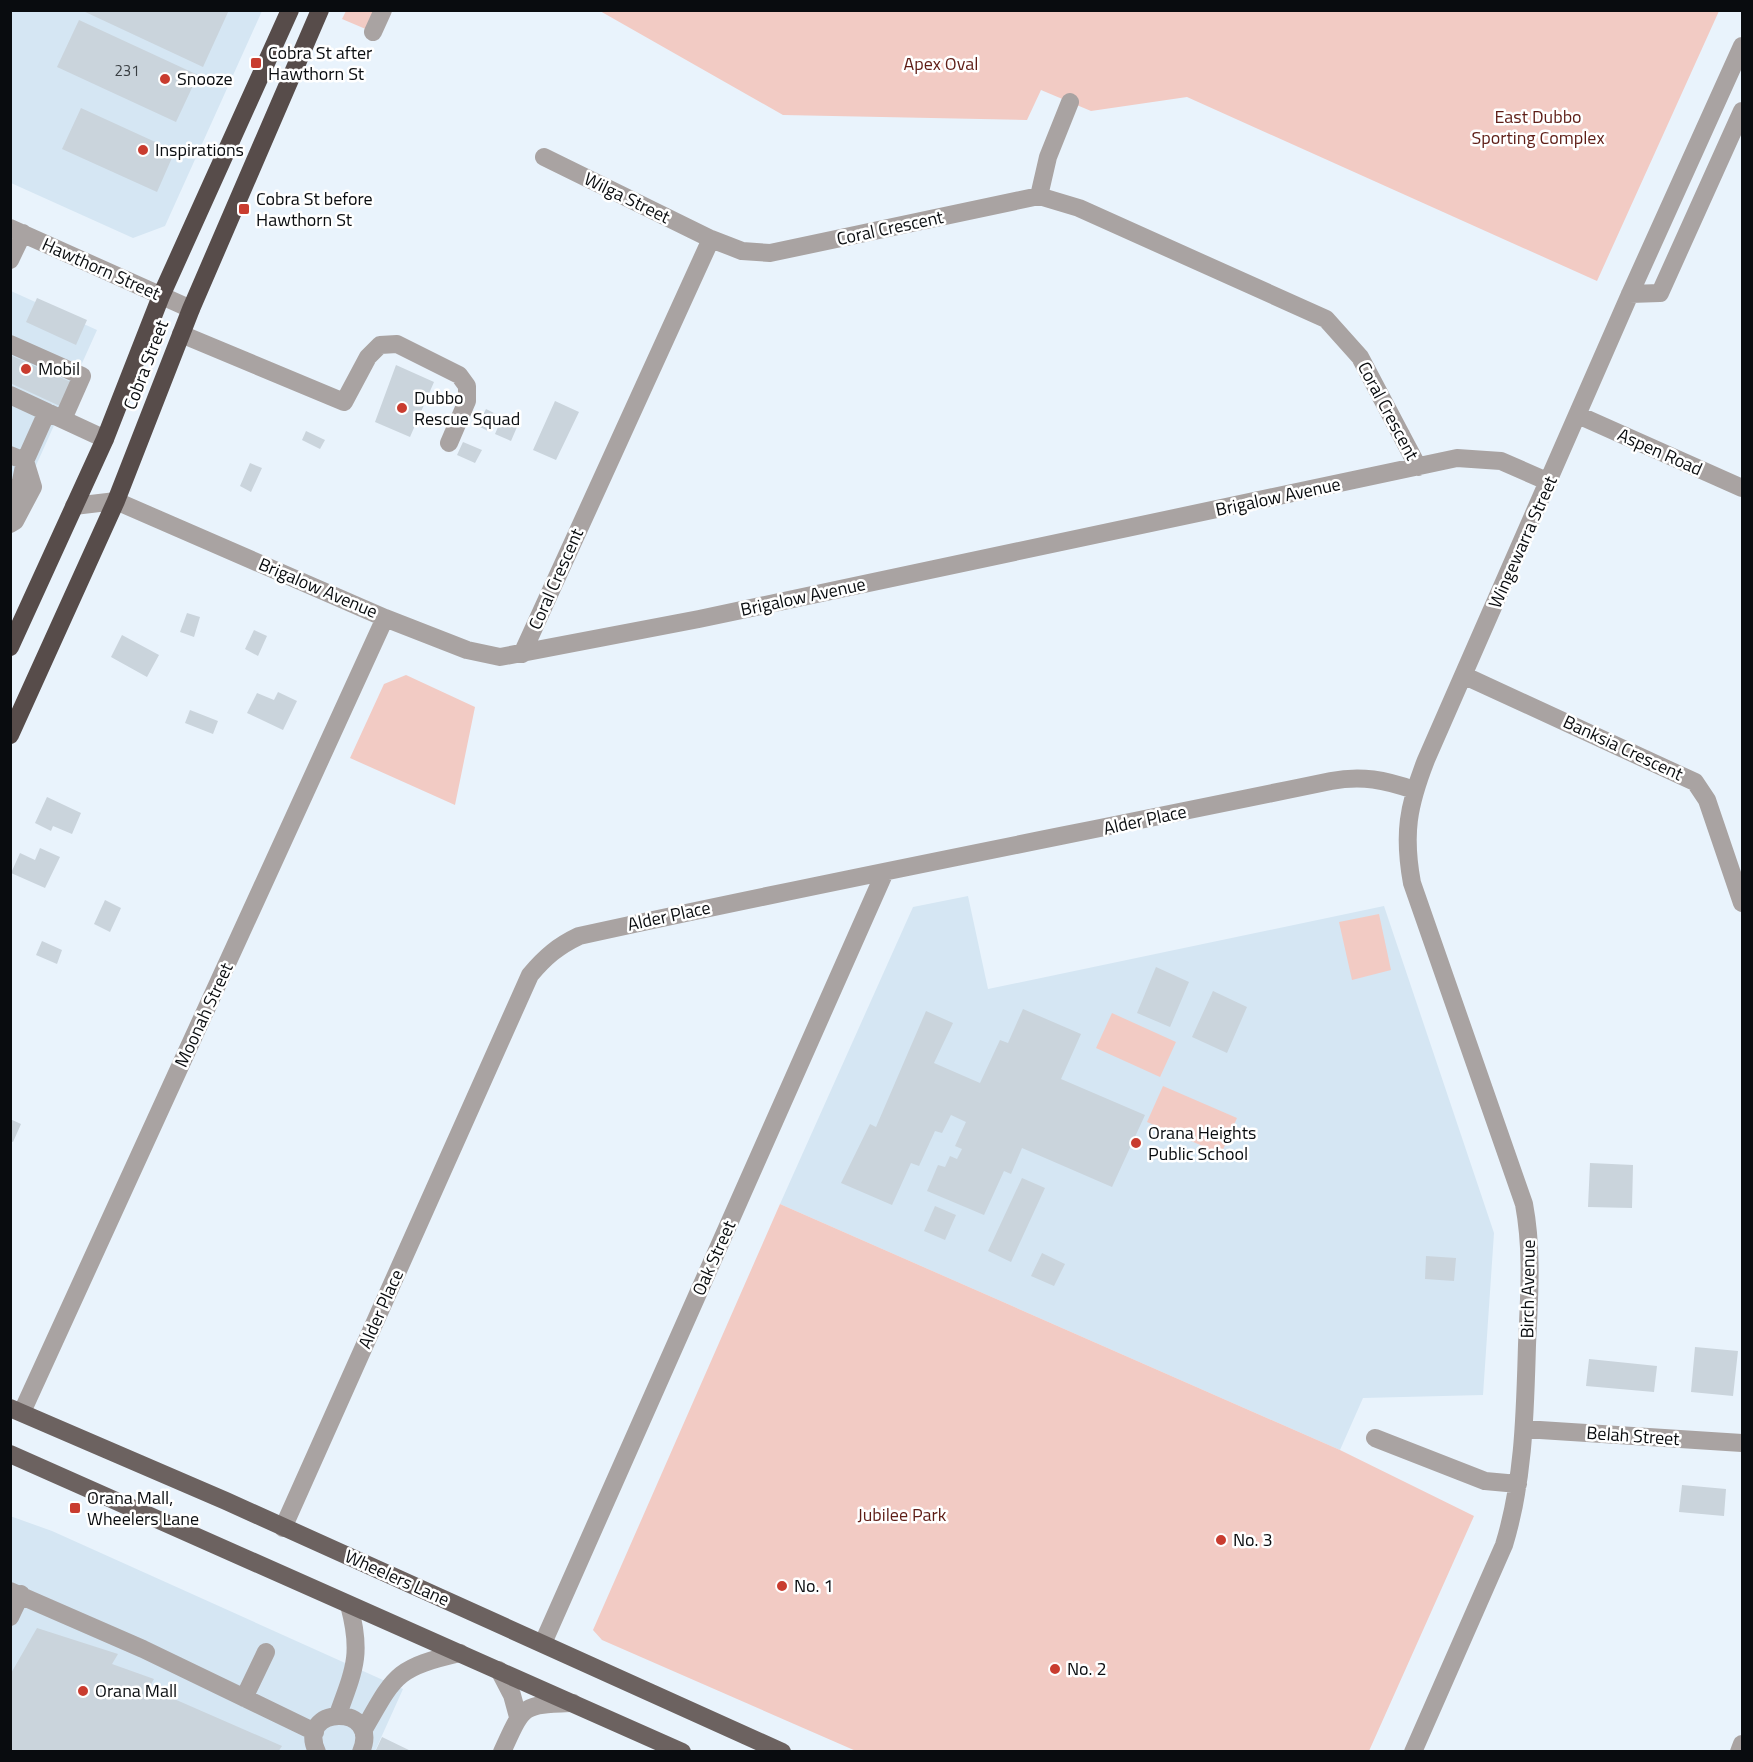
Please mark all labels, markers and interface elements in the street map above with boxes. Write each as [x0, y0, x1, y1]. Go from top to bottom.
place label: Cobra St after Hawthorn St [268, 39, 372, 87]
park label: Apex Oval [904, 50, 978, 77]
marker: Cobra St after Hawthorn St [249, 56, 263, 70]
house number: 231 [114, 59, 140, 82]
place label: Snooze [177, 65, 233, 92]
marker: Snooze [158, 72, 172, 86]
park label: East Dubbo Sporting Complex [1471, 103, 1605, 151]
place label: Inspirations [155, 136, 244, 163]
marker: Inspirations [136, 143, 150, 157]
street label: Wilga Street [580, 165, 675, 230]
place label: Cobra St before Hawthorn St [256, 185, 373, 233]
marker: Cobra St before Hawthorn St [237, 202, 251, 216]
street label: Coral Crescent [834, 203, 946, 252]
street label: Hawthorn Street [38, 230, 165, 307]
street label: Cobra Street [116, 315, 175, 414]
place label: Mobil [38, 355, 80, 382]
street label: Coral Crescent [1351, 357, 1426, 466]
marker: Mobil [19, 362, 33, 376]
place label: Dubbo Rescue Squad [414, 384, 520, 432]
marker: Dubbo Rescue Squad [395, 401, 409, 415]
street label: Aspen Road [1613, 421, 1707, 482]
street label: Brigalow Avenue [1213, 470, 1343, 523]
street label: Wingewarra Street [1481, 471, 1564, 612]
street label: Coral Crescent [521, 523, 590, 634]
street label: Brigalow Avenue [254, 550, 382, 625]
street label: Brigalow Avenue [738, 570, 868, 623]
street label: Banksia Crescent [1559, 708, 1688, 787]
street label: Alder Place [1101, 798, 1189, 841]
street label: Alder Place [625, 894, 713, 937]
street label: Moonah Street [167, 957, 240, 1072]
place label: Orana Heights Public School [1148, 1119, 1256, 1167]
marker: Orana Heights Public School [1129, 1136, 1143, 1150]
street label: Oak Street [685, 1215, 742, 1300]
street label: Birch Avenue [1513, 1239, 1542, 1339]
street label: Alder Place [351, 1265, 410, 1353]
street label: Belah Street [1586, 1419, 1681, 1452]
place label: Orana Mall, Wheelers Lane [87, 1484, 199, 1532]
marker: Orana Mall, Wheelers Lane [68, 1501, 82, 1515]
park label: Jubilee Park [858, 1501, 947, 1528]
place label: No. 3 [1233, 1526, 1273, 1553]
marker: No. 3 [1214, 1533, 1228, 1547]
street label: Wheelers Lane [341, 1542, 454, 1613]
place label: No. 1 [794, 1572, 834, 1599]
marker: No. 1 [775, 1579, 789, 1593]
place label: No. 2 [1067, 1655, 1107, 1682]
marker: No. 2 [1048, 1662, 1062, 1676]
place label: Orana Mall [95, 1677, 177, 1704]
marker: Orana Mall [76, 1684, 90, 1698]

